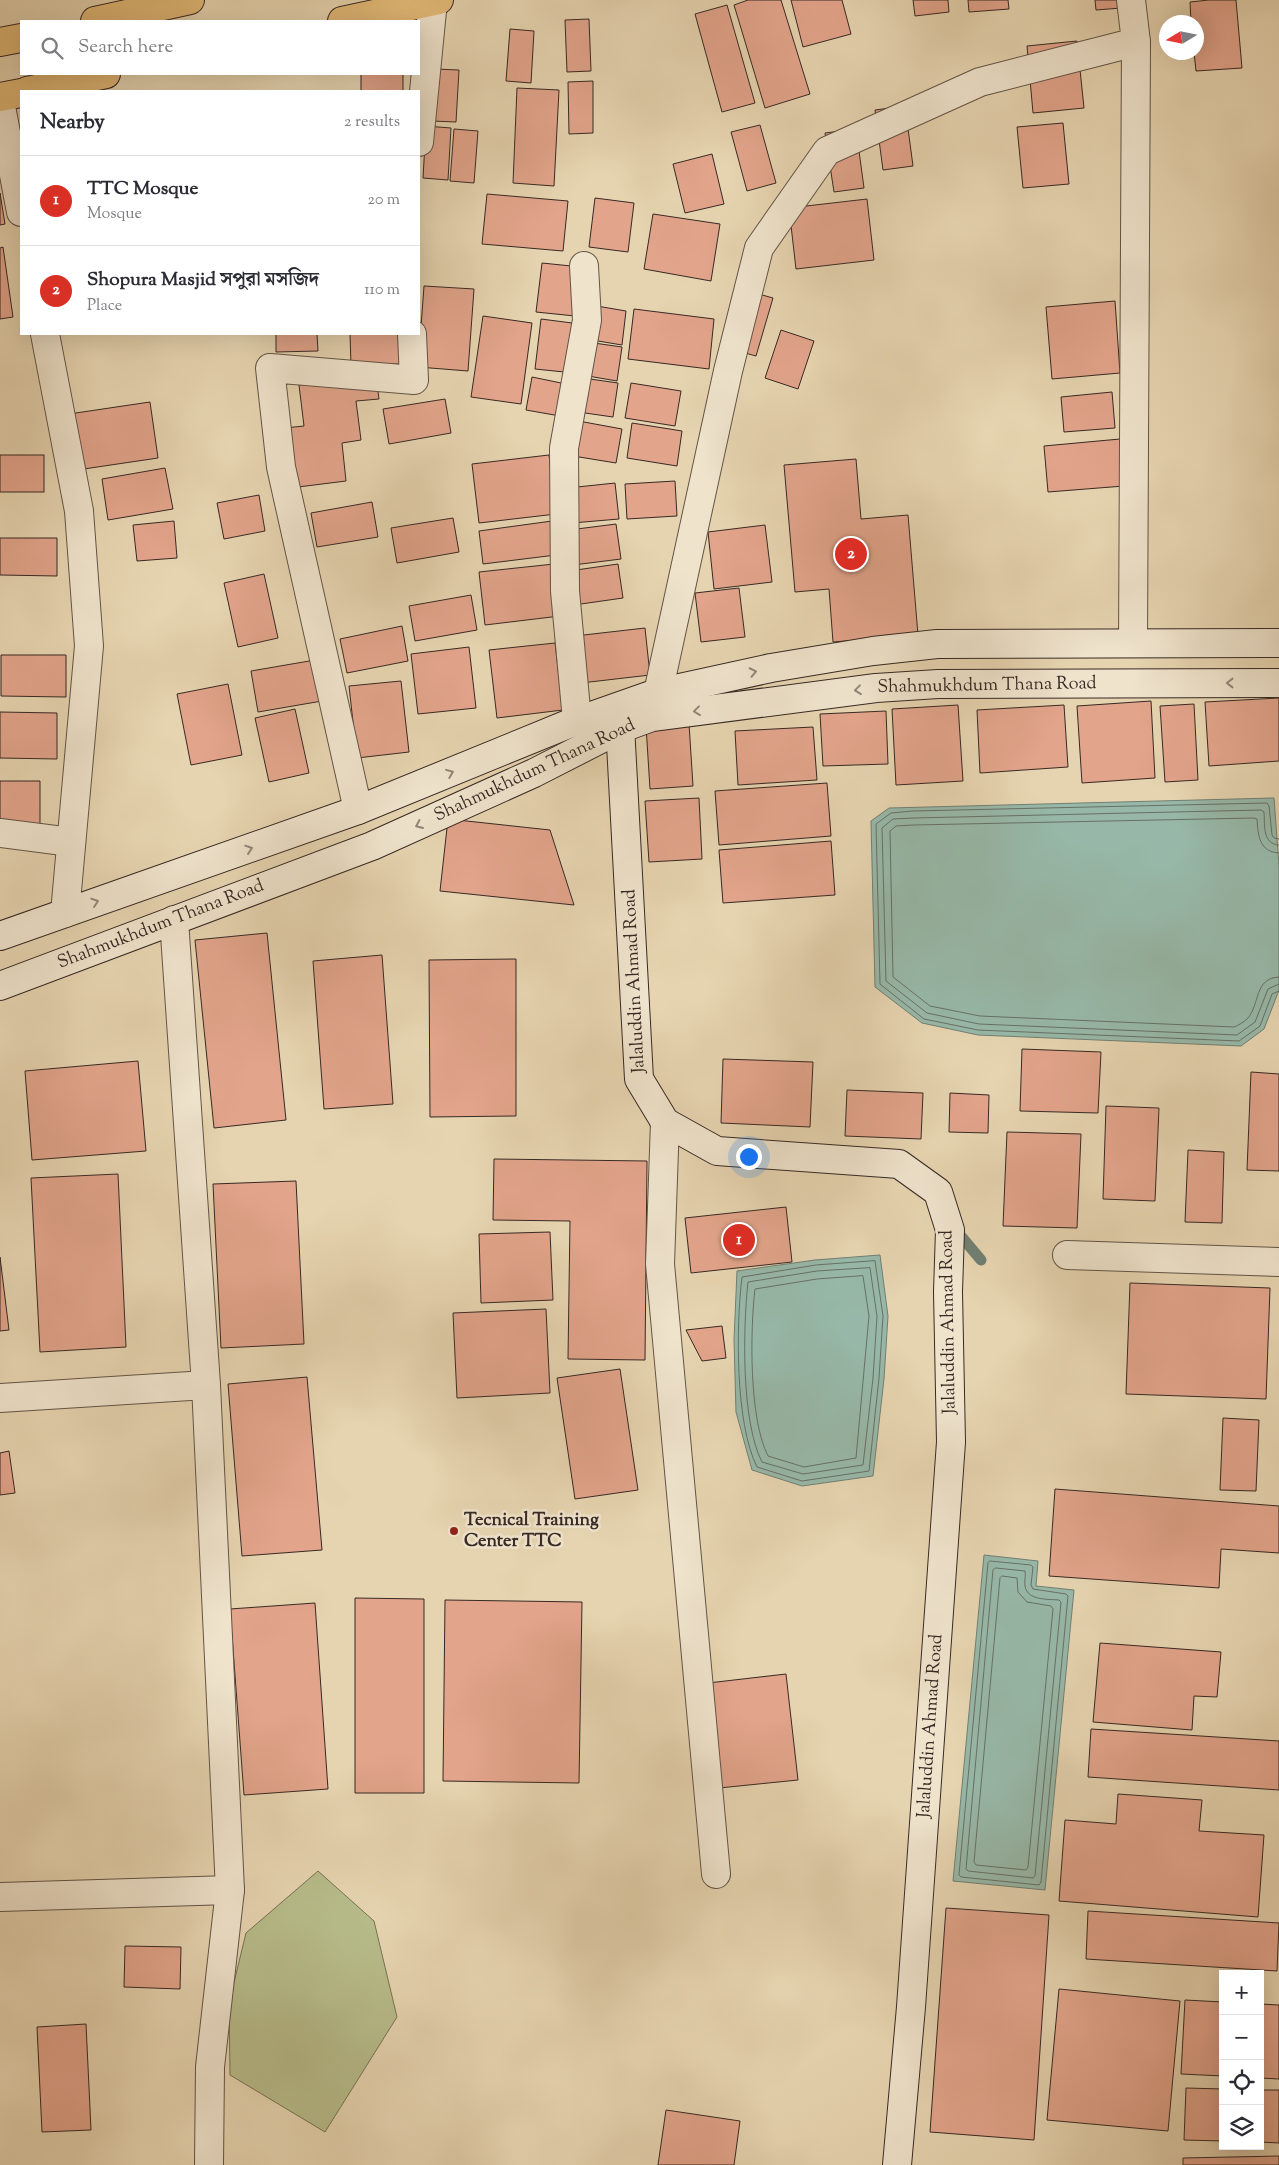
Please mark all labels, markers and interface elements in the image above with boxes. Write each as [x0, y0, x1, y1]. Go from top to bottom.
north arrow [1159, 15, 1204, 60]
search box [20, 20, 420, 75]
icon: search [38, 34, 66, 62]
text: Search here [78, 34, 173, 61]
text: Nearby [40, 108, 105, 138]
text: 2 results [344, 111, 400, 134]
text: TTC Mosque [87, 176, 198, 203]
text: 1 [53, 189, 59, 212]
text: 20 m [367, 189, 400, 212]
text: Mosque [87, 203, 142, 226]
text: Shopura Masjid সপুরা মসজিদ [87, 267, 319, 294]
text: 2 [52, 279, 60, 302]
text: 110 m [364, 279, 400, 302]
text: Place [87, 295, 122, 318]
pin: 2 [835, 535, 867, 573]
one-way arrow [748, 667, 757, 678]
street label: Shahmukhdum Thana Road [877, 671, 1097, 701]
one-way arrow [1226, 678, 1234, 688]
one-way arrow [854, 684, 862, 695]
one-way arrow [693, 706, 701, 716]
street label: Shahmukhdum Thana Road [430, 713, 640, 829]
one-way arrow [445, 768, 454, 779]
one-way arrow [415, 819, 424, 829]
one-way arrow [244, 845, 252, 855]
street label: Shahmukhdum Thana Road [54, 874, 268, 976]
street label: Jalaluddin Ahmad Road [617, 888, 653, 1075]
one-way arrow [91, 898, 99, 908]
your location [736, 1144, 762, 1170]
pin: 1 [723, 1221, 755, 1259]
street label: Jalaluddin Ahmad Road [934, 1230, 964, 1415]
place label: Tecnical Training Center TTC [464, 1508, 599, 1555]
marker: Tecnical Training Center TTC [448, 1525, 460, 1537]
street label: Jalaluddin Ahmad Road [912, 1633, 950, 1820]
map controls [1219, 1970, 1264, 2150]
button: + [1219, 1970, 1264, 2015]
button: − [1219, 2015, 1264, 2060]
button: locate [1219, 2060, 1264, 2105]
button: layers [1219, 2105, 1264, 2150]

